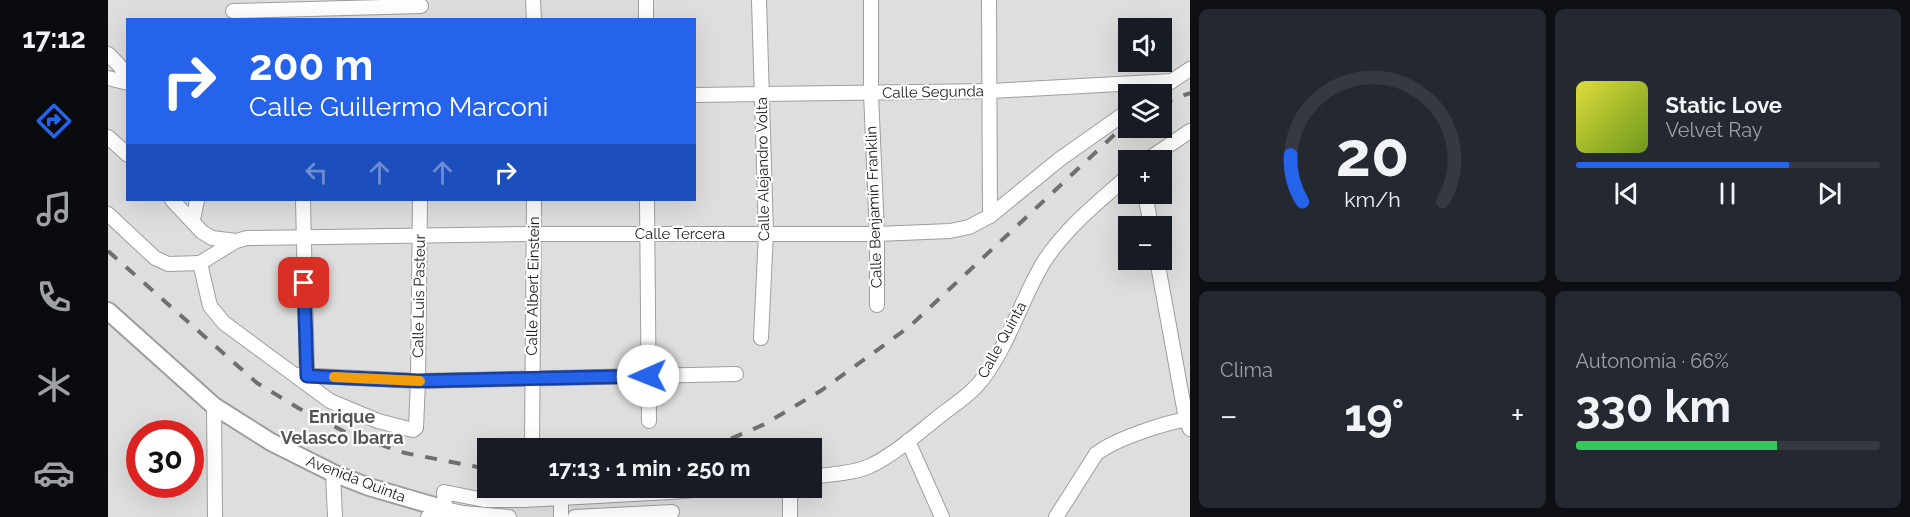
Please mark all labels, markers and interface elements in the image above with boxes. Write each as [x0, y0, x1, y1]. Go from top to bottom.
map controls [1118, 18, 1172, 270]
button: sound [1118, 18, 1172, 72]
text: 17:12 [22, 23, 86, 54]
text: 200 m [249, 41, 373, 90]
icon: right [150, 42, 228, 120]
street label: Calle Segunda [882, 82, 984, 102]
button: layers [1118, 84, 1172, 138]
text: Calle Guillermo Marconi [249, 91, 548, 122]
text: Static Love [1666, 92, 1782, 118]
street label: Calle Alejandro Volta [753, 97, 773, 241]
icon: directions [33, 100, 75, 142]
text: 20 [1335, 118, 1409, 192]
text: Velvet Ray [1666, 118, 1763, 142]
street label: Calle Benjamín Franklin [862, 126, 886, 288]
button: + [1118, 150, 1172, 204]
icon: left [300, 156, 333, 189]
icon: ahead [363, 156, 396, 189]
icon: ahead [426, 156, 459, 189]
icon: right [489, 156, 522, 189]
icon: previous [1610, 177, 1643, 210]
icon: pause [1711, 177, 1744, 210]
icon: next [1813, 177, 1846, 210]
icon: music [33, 188, 75, 230]
text: km/h [1344, 188, 1401, 213]
street label: Calle Albert Einstein [523, 216, 543, 356]
button: − [1118, 216, 1172, 270]
street label: Calle Tercera [635, 225, 725, 243]
street label: Calle Luis Pasteur [409, 233, 429, 358]
pin [278, 257, 329, 308]
icon: arrive [287, 266, 320, 299]
icon: phone [33, 276, 75, 318]
street label: Calle Quinta [974, 299, 1030, 381]
position arrow [616, 344, 680, 408]
text: Autonomía · 66% [1576, 349, 1729, 373]
text: Clima [1220, 358, 1273, 382]
icon: climate [33, 364, 75, 406]
text: 330 km [1576, 380, 1731, 433]
text: 19° [1344, 389, 1404, 442]
text: − [1220, 396, 1238, 435]
text: + [1511, 396, 1525, 435]
district label: Enrique Velasco Ibarra [280, 406, 404, 448]
speed limit sign: 30 [126, 420, 204, 498]
icon: car [33, 452, 75, 494]
street label: Avenida Quinta [304, 452, 408, 506]
text: 17:13 · 1 min · 250 m [548, 455, 751, 481]

